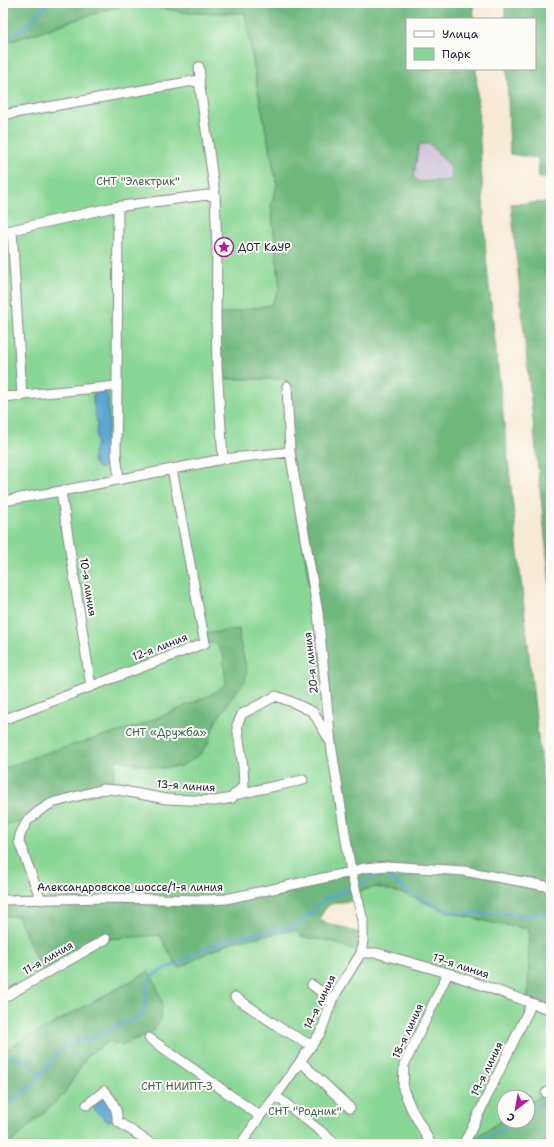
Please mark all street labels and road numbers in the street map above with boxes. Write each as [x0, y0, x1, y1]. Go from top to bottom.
street label: 10-я линия [76, 557, 100, 617]
street label: 12-я линия [130, 630, 190, 664]
street label: 20-я линия [300, 631, 322, 695]
street label: 13-я линия [156, 776, 216, 796]
street label: Александровское шоссе/1-я линия [37, 880, 223, 895]
street label: 11-я линия [20, 938, 76, 978]
street label: 17-я линия [431, 950, 491, 982]
street label: 14-я линия [300, 972, 340, 1032]
street label: 18-я линия [389, 1001, 427, 1061]
street label: 19-я линия [467, 1039, 507, 1099]

